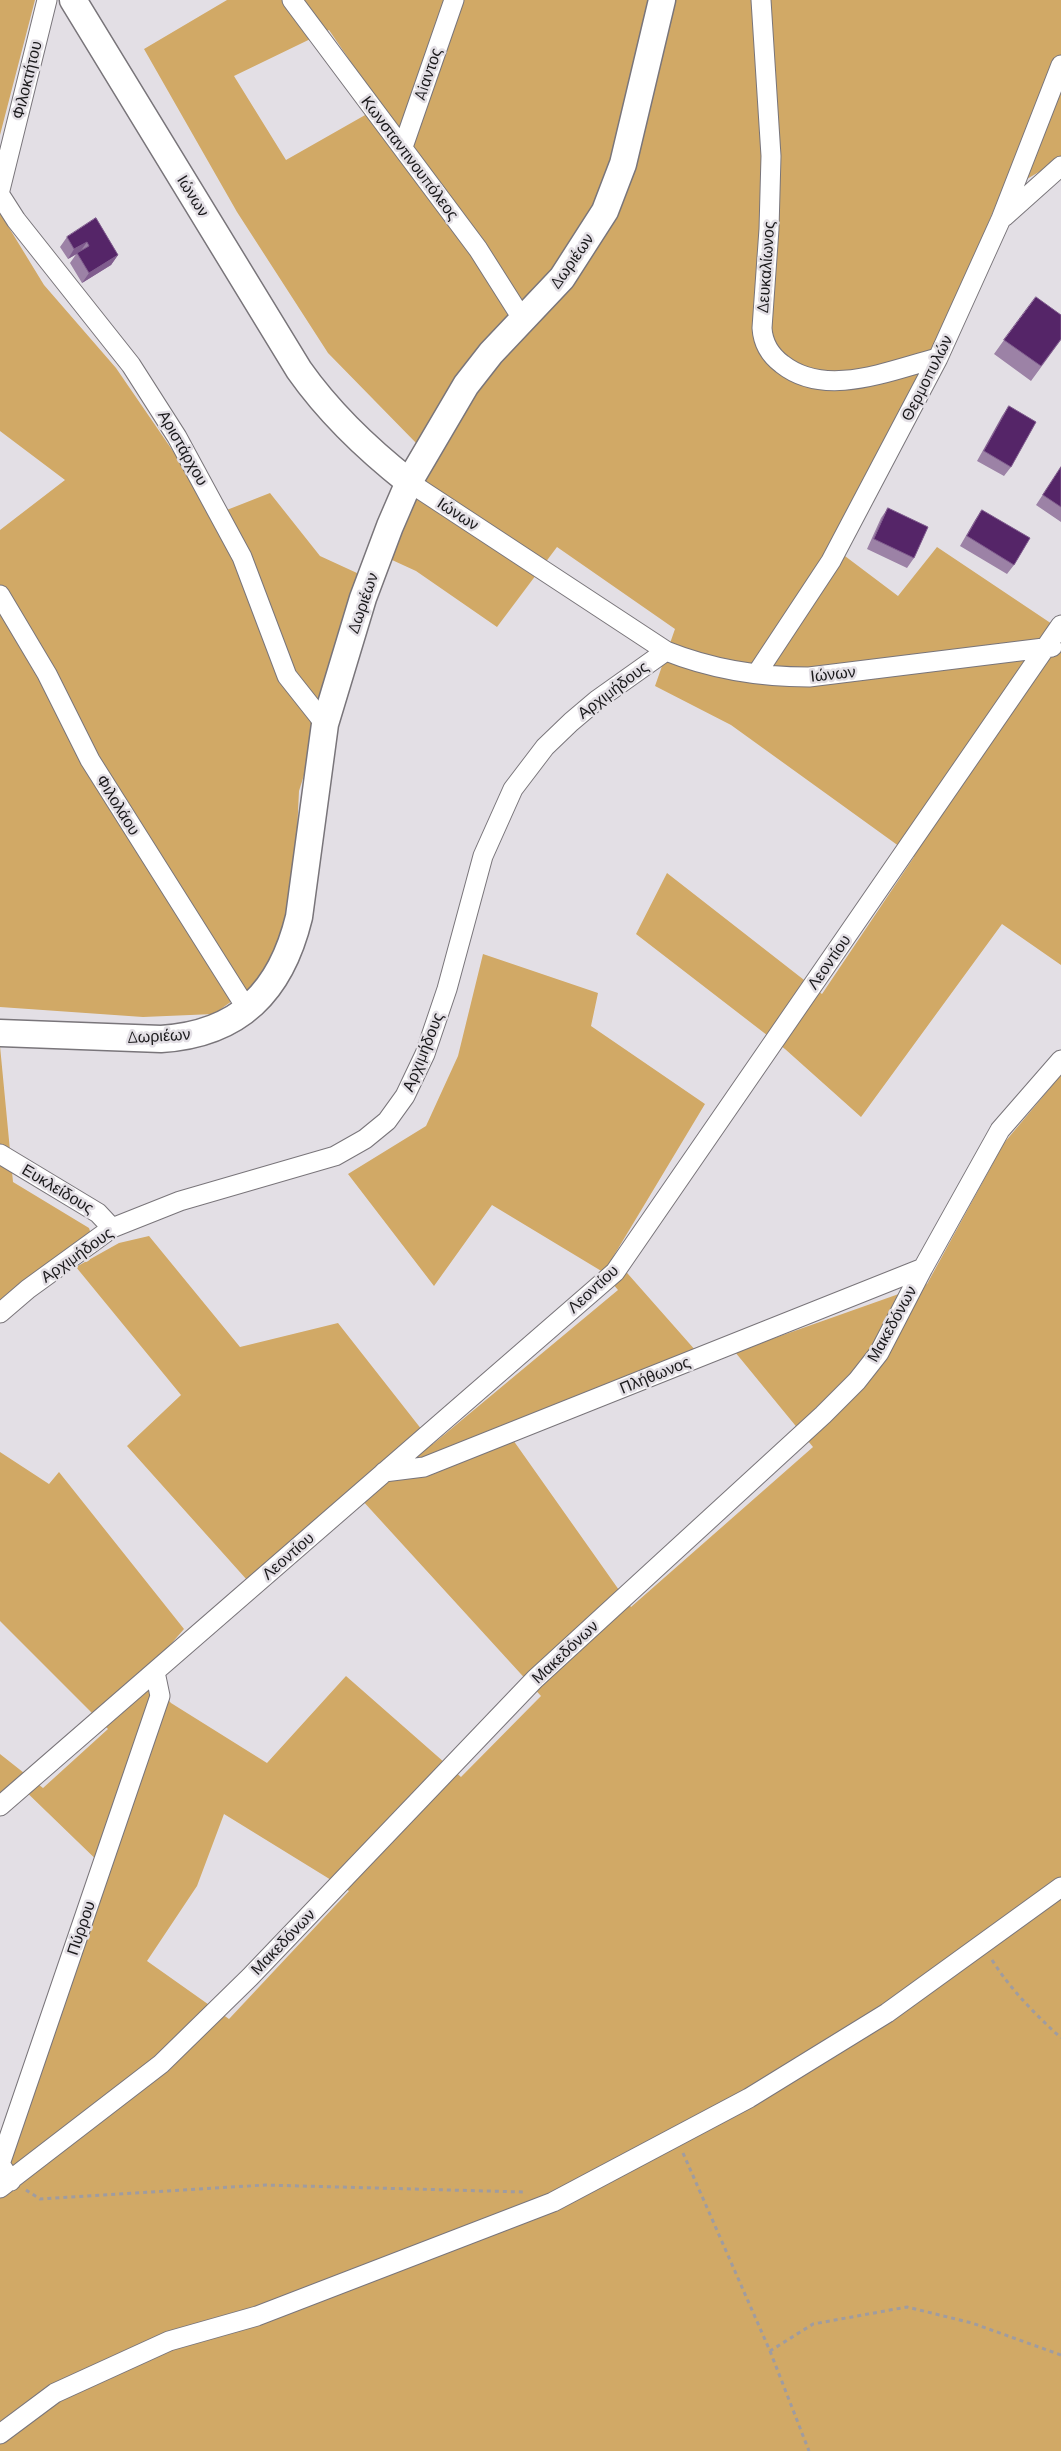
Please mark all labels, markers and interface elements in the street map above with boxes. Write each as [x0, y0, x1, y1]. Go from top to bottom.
street label: Φιλοκτήτου [8, 39, 46, 121]
street label: Aiαντος [410, 45, 446, 103]
street label: Κωνσταντινουπόλεος [357, 92, 463, 224]
street label: Ιώνων [173, 172, 213, 220]
street label: Δευκαλίωνος [753, 221, 779, 313]
street label: Δωριέων [546, 230, 598, 292]
street label: Θερμοπυλών [897, 332, 957, 424]
street label: Αριστάρχου [154, 407, 212, 489]
street label: Ιώνων [434, 494, 482, 534]
street label: Δωριέων [344, 570, 382, 636]
street label: Αρχιμήδους [574, 657, 652, 723]
street label: Ιώνων [809, 662, 857, 686]
street label: Φιλολάου [92, 771, 144, 839]
street label: Λεοντίου [803, 931, 855, 993]
street label: Αρχιμήδους [398, 1010, 448, 1094]
street label: Δωριέων [127, 1025, 191, 1047]
street label: Ευκλείδους [19, 1160, 97, 1218]
street label: Αρχιμήδους [37, 1223, 117, 1287]
street label: Λεοντίου [564, 1261, 622, 1317]
street label: Μακεδόνων [863, 1283, 921, 1365]
street label: Πλήθωνος [617, 1352, 693, 1398]
street label: Λεοντίου [258, 1528, 318, 1584]
street label: Μακεδόνων [528, 1616, 602, 1688]
street label: Πύρρου [63, 1898, 99, 1958]
street label: Μακεδόνων [247, 1905, 319, 1979]

